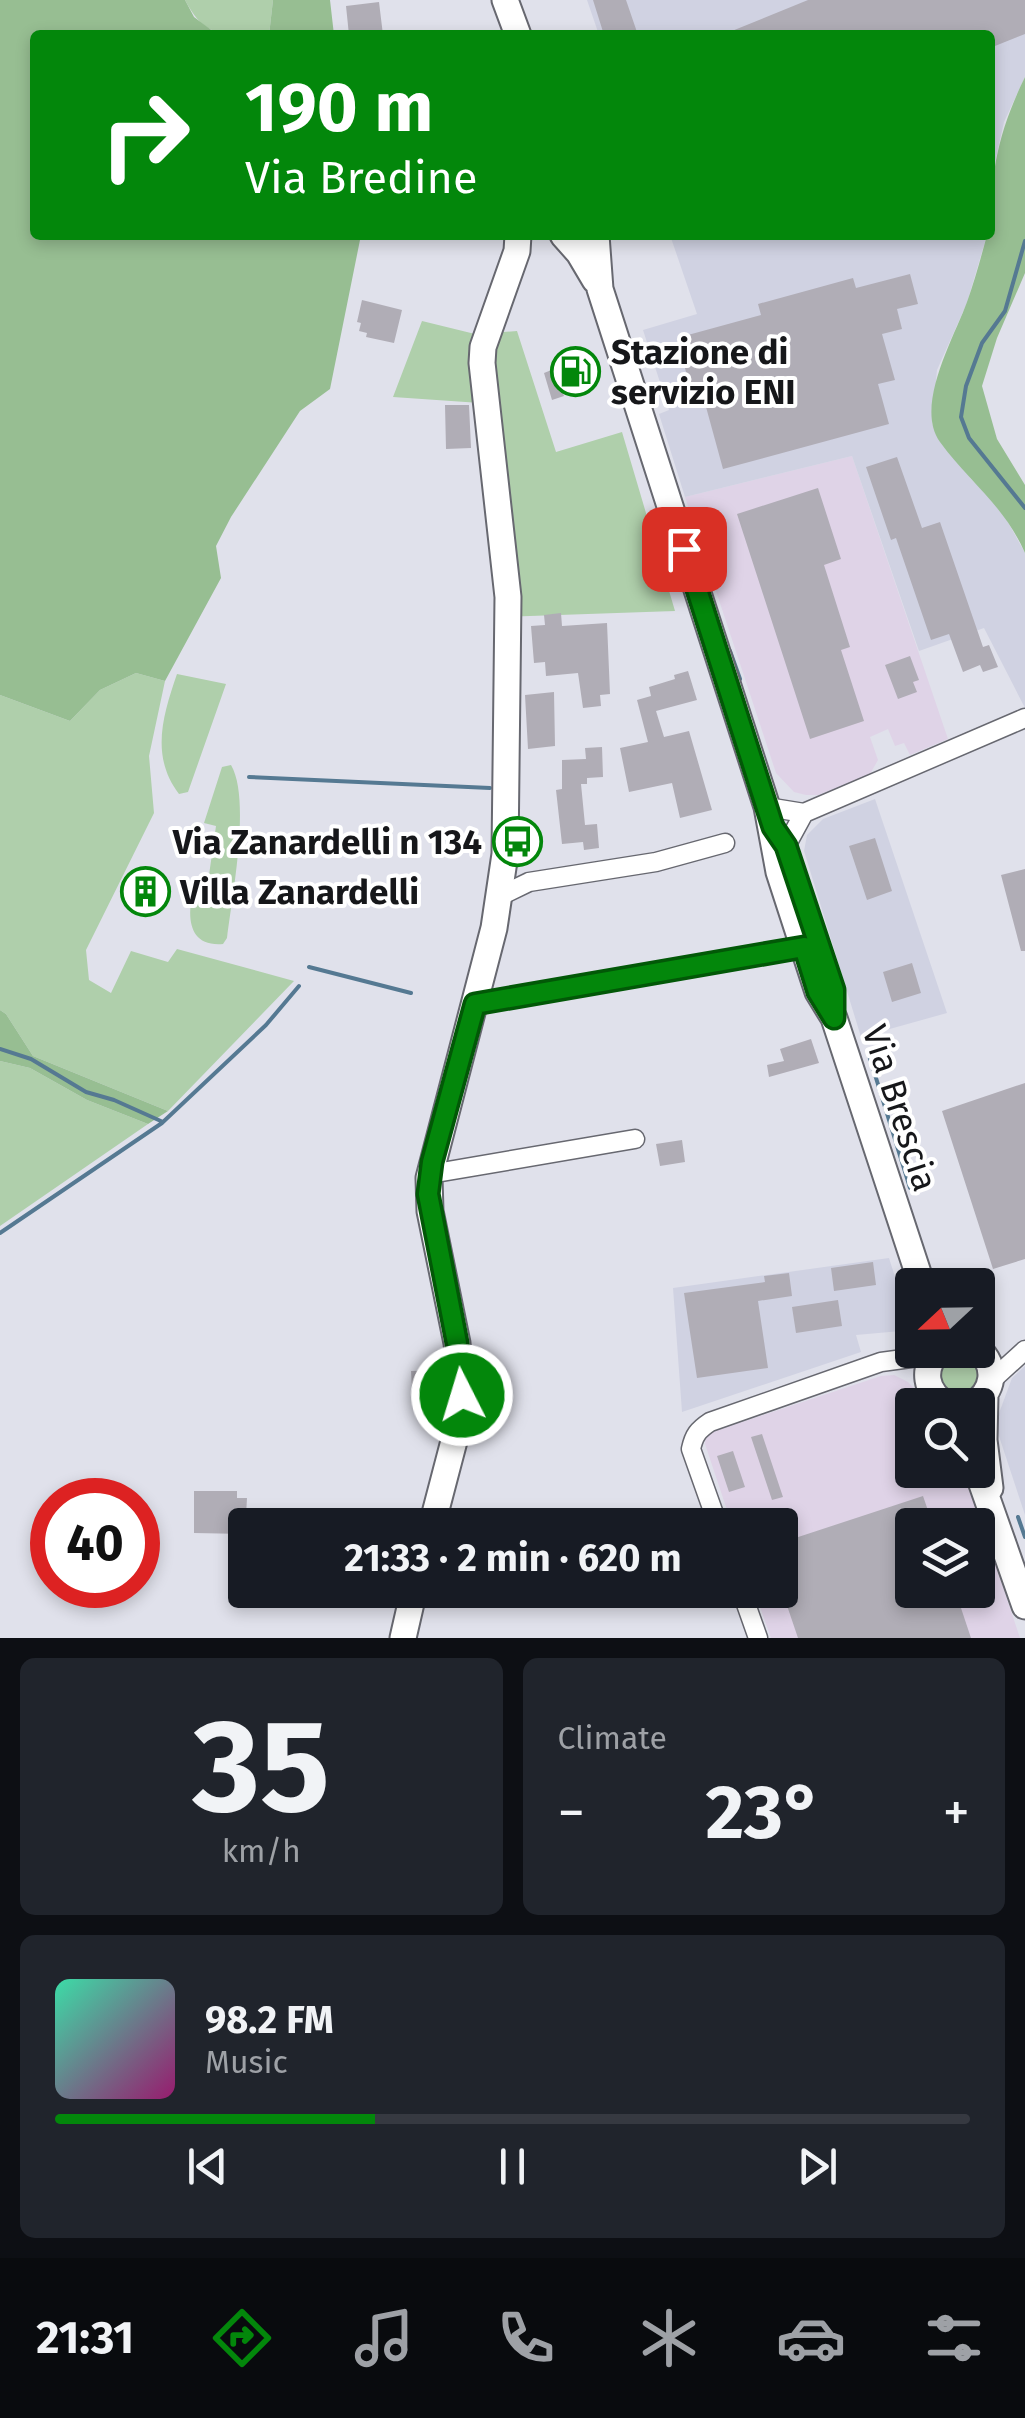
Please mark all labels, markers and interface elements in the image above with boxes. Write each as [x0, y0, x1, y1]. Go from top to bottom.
text: 190 m [245, 66, 433, 150]
icon: right [80, 70, 210, 200]
text: Via Bredine [245, 151, 478, 205]
place label: Stazione di servizio ENI [611, 331, 796, 413]
fuel station icon: Stazione di servizio ENI [550, 346, 602, 398]
pin [642, 507, 727, 592]
icon: arrive [657, 522, 712, 577]
bus stop icon: Via Zanardelli n 134 [491, 816, 543, 868]
place label: Via Zanardelli n 134 [172, 821, 482, 863]
building icon: Villa Zanardelli [119, 866, 171, 918]
place label: Villa Zanardelli [179, 871, 419, 913]
street label: Via Brescia [853, 1020, 947, 1196]
north arrow [895, 1268, 995, 1368]
map controls [895, 1268, 995, 1608]
position arrow [410, 1343, 514, 1447]
button: search [895, 1388, 995, 1488]
speed limit sign: 40 [30, 1478, 160, 1608]
button: layers [895, 1508, 995, 1608]
text: 21:33 · 2 min · 620 m [344, 1535, 682, 1581]
text: 35 [193, 1689, 330, 1845]
text: Climate [558, 1719, 667, 1757]
text: 23° [706, 1768, 822, 1858]
text: − [558, 1780, 585, 1846]
text: + [943, 1780, 970, 1846]
text: km/h [222, 1832, 301, 1870]
text: 98.2 FM [205, 1997, 334, 2043]
text: Music [205, 2043, 288, 2081]
icon: previous [180, 2139, 235, 2194]
icon: pause [485, 2139, 540, 2194]
icon: next [790, 2139, 845, 2194]
icon: directions [207, 2303, 277, 2373]
icon: music [349, 2303, 419, 2373]
icon: phone [491, 2303, 561, 2373]
icon: climate [634, 2303, 704, 2373]
icon: car [776, 2303, 846, 2373]
icon: filters [919, 2303, 989, 2373]
text: 21:31 [36, 2311, 134, 2365]

